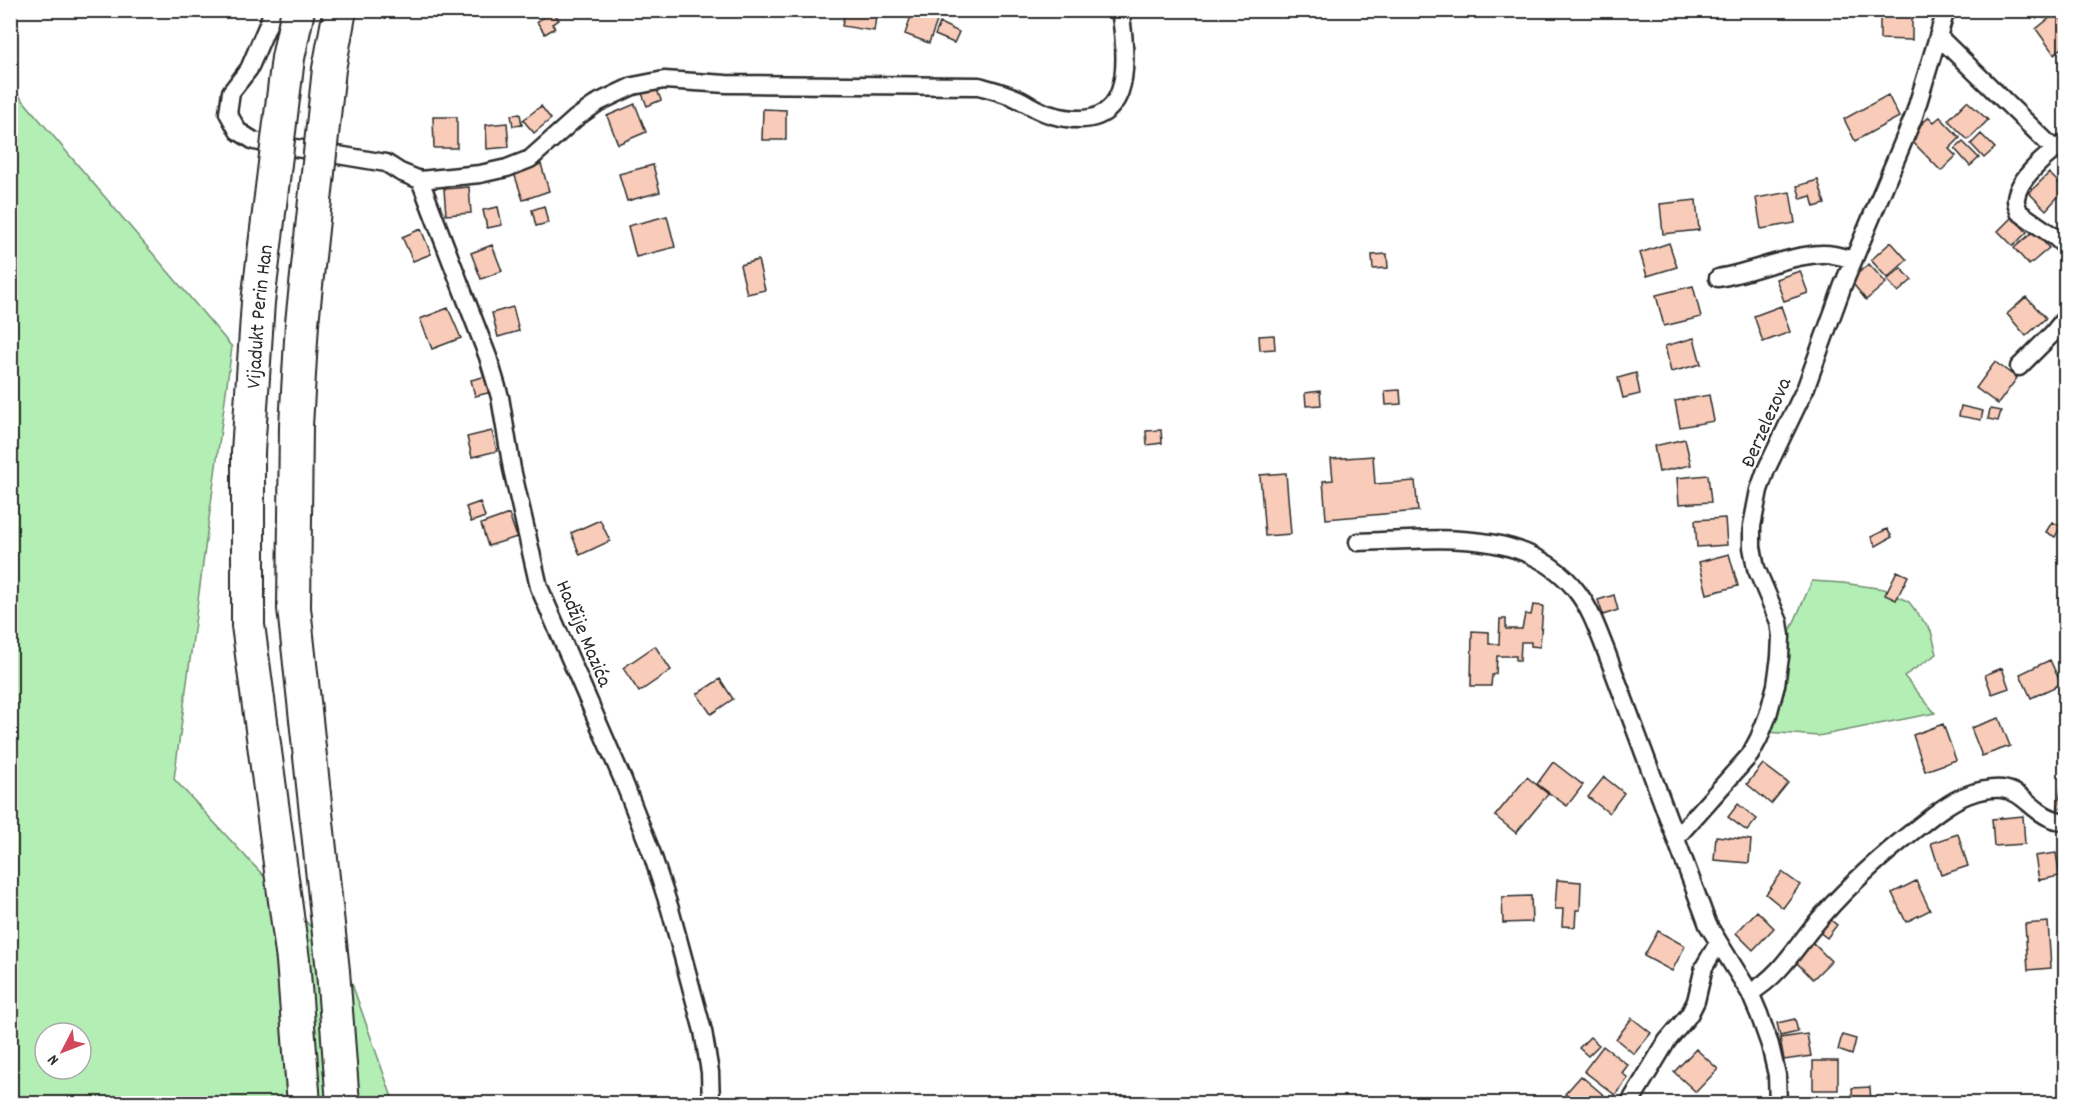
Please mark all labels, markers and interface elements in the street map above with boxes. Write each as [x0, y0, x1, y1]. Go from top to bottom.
street label: Vijadukt Perin Han [240, 243, 283, 390]
street label: Đerzelezova [1735, 372, 1801, 473]
street label: Hadžije Mazića [546, 576, 619, 693]
north arrow [33, 1021, 93, 1081]
text: N [42, 1049, 65, 1070]

